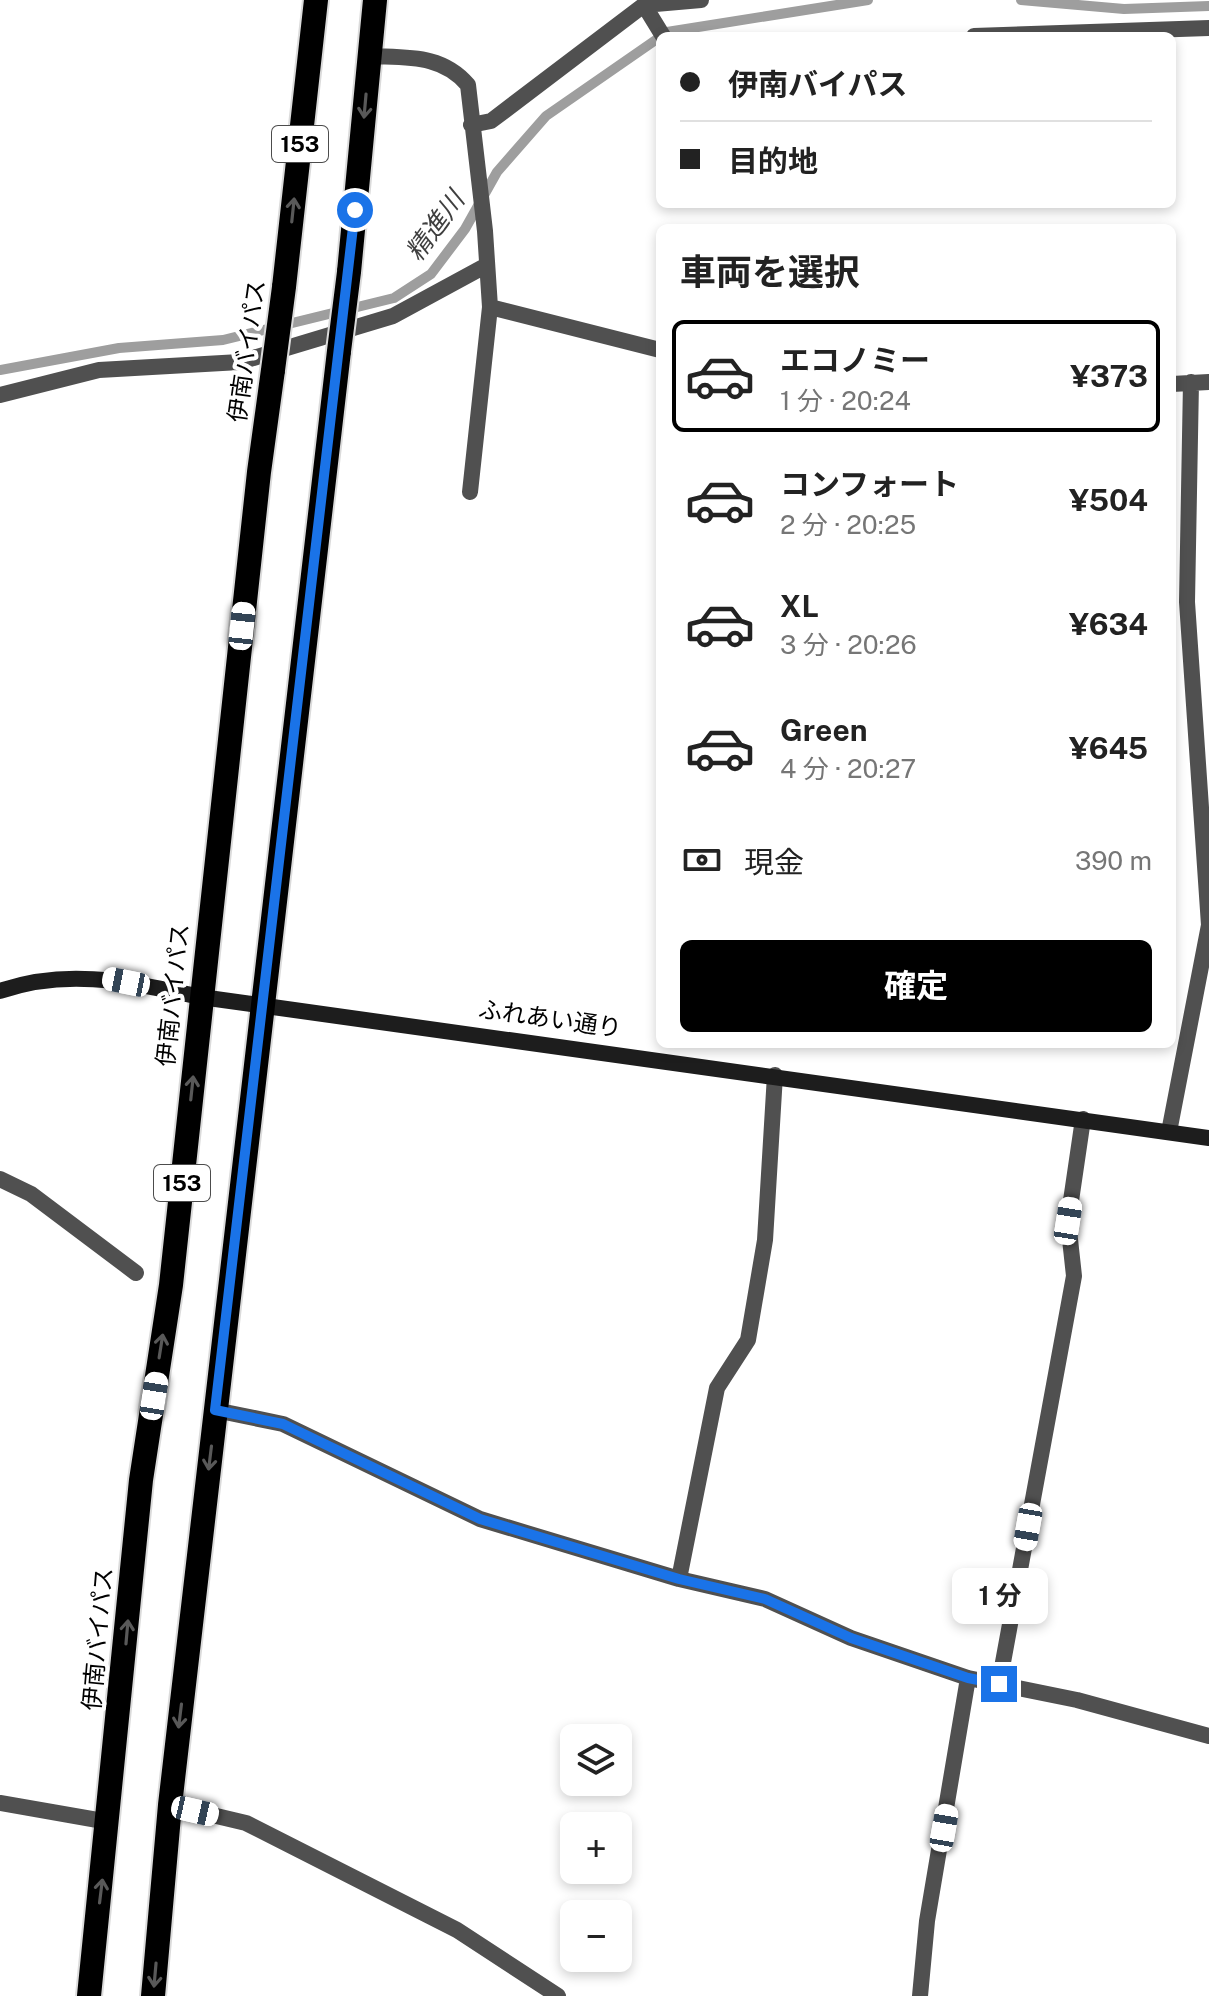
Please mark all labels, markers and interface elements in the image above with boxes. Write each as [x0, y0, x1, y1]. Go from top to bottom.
text: 伊南バイパス [728, 66, 907, 102]
one-way arrow [357, 92, 372, 118]
road number: 153 [272, 126, 328, 162]
text: 目的地 [728, 143, 818, 179]
water label: 精進川 [399, 183, 472, 266]
route start [337, 192, 373, 228]
one-way arrow [285, 197, 300, 224]
text: 車両を選択 [680, 251, 860, 293]
street label: 伊南バイパス [222, 278, 270, 424]
icon: car [684, 340, 756, 412]
text: エコノミー [780, 342, 930, 378]
text: ¥373 [1070, 358, 1148, 394]
text: 1 分 · 20:24 [780, 385, 911, 416]
icon: car [684, 464, 756, 536]
text: コンフォート [780, 466, 959, 502]
text: ¥504 [1069, 482, 1148, 518]
text: 2 分 · 20:25 [780, 509, 916, 540]
icon: car [684, 588, 756, 660]
text: XL [780, 588, 819, 624]
car [228, 601, 256, 651]
text: ¥634 [1069, 606, 1148, 642]
text: 3 分 · 20:26 [780, 629, 917, 660]
icon: car [684, 712, 756, 784]
text: Green [780, 712, 867, 748]
text: ¥645 [1069, 730, 1148, 766]
text: 4 分 · 20:27 [780, 753, 916, 784]
icon: cash [680, 838, 724, 882]
text: 現金 [744, 844, 804, 880]
text: 390 m [1075, 845, 1152, 876]
street label: 伊南バイパス [151, 922, 193, 1068]
button: 確定 [680, 940, 1152, 1032]
car [100, 966, 152, 998]
street label: ふれあい通り [477, 994, 623, 1042]
one-way arrow [184, 1075, 199, 1102]
road number: 153 [154, 1165, 210, 1201]
car [1052, 1195, 1084, 1247]
one-way arrow [155, 1334, 170, 1359]
car [138, 1370, 170, 1422]
one-way arrow [202, 1444, 217, 1470]
car [1012, 1501, 1044, 1553]
street label: 伊南バイパス [77, 1566, 117, 1712]
callout: 1 分 [951, 1568, 1047, 1624]
text: 1 分 [979, 1580, 1022, 1611]
one-way arrow [119, 1619, 134, 1646]
route end [981, 1666, 1017, 1702]
one-way arrow [173, 1702, 188, 1729]
map controls [560, 1724, 632, 1972]
button: layers [560, 1724, 632, 1796]
car [169, 1794, 221, 1828]
car [928, 1802, 960, 1854]
button: + [560, 1812, 632, 1884]
one-way arrow [94, 1878, 109, 1905]
button: − [560, 1900, 632, 1972]
one-way arrow [147, 1961, 162, 1988]

